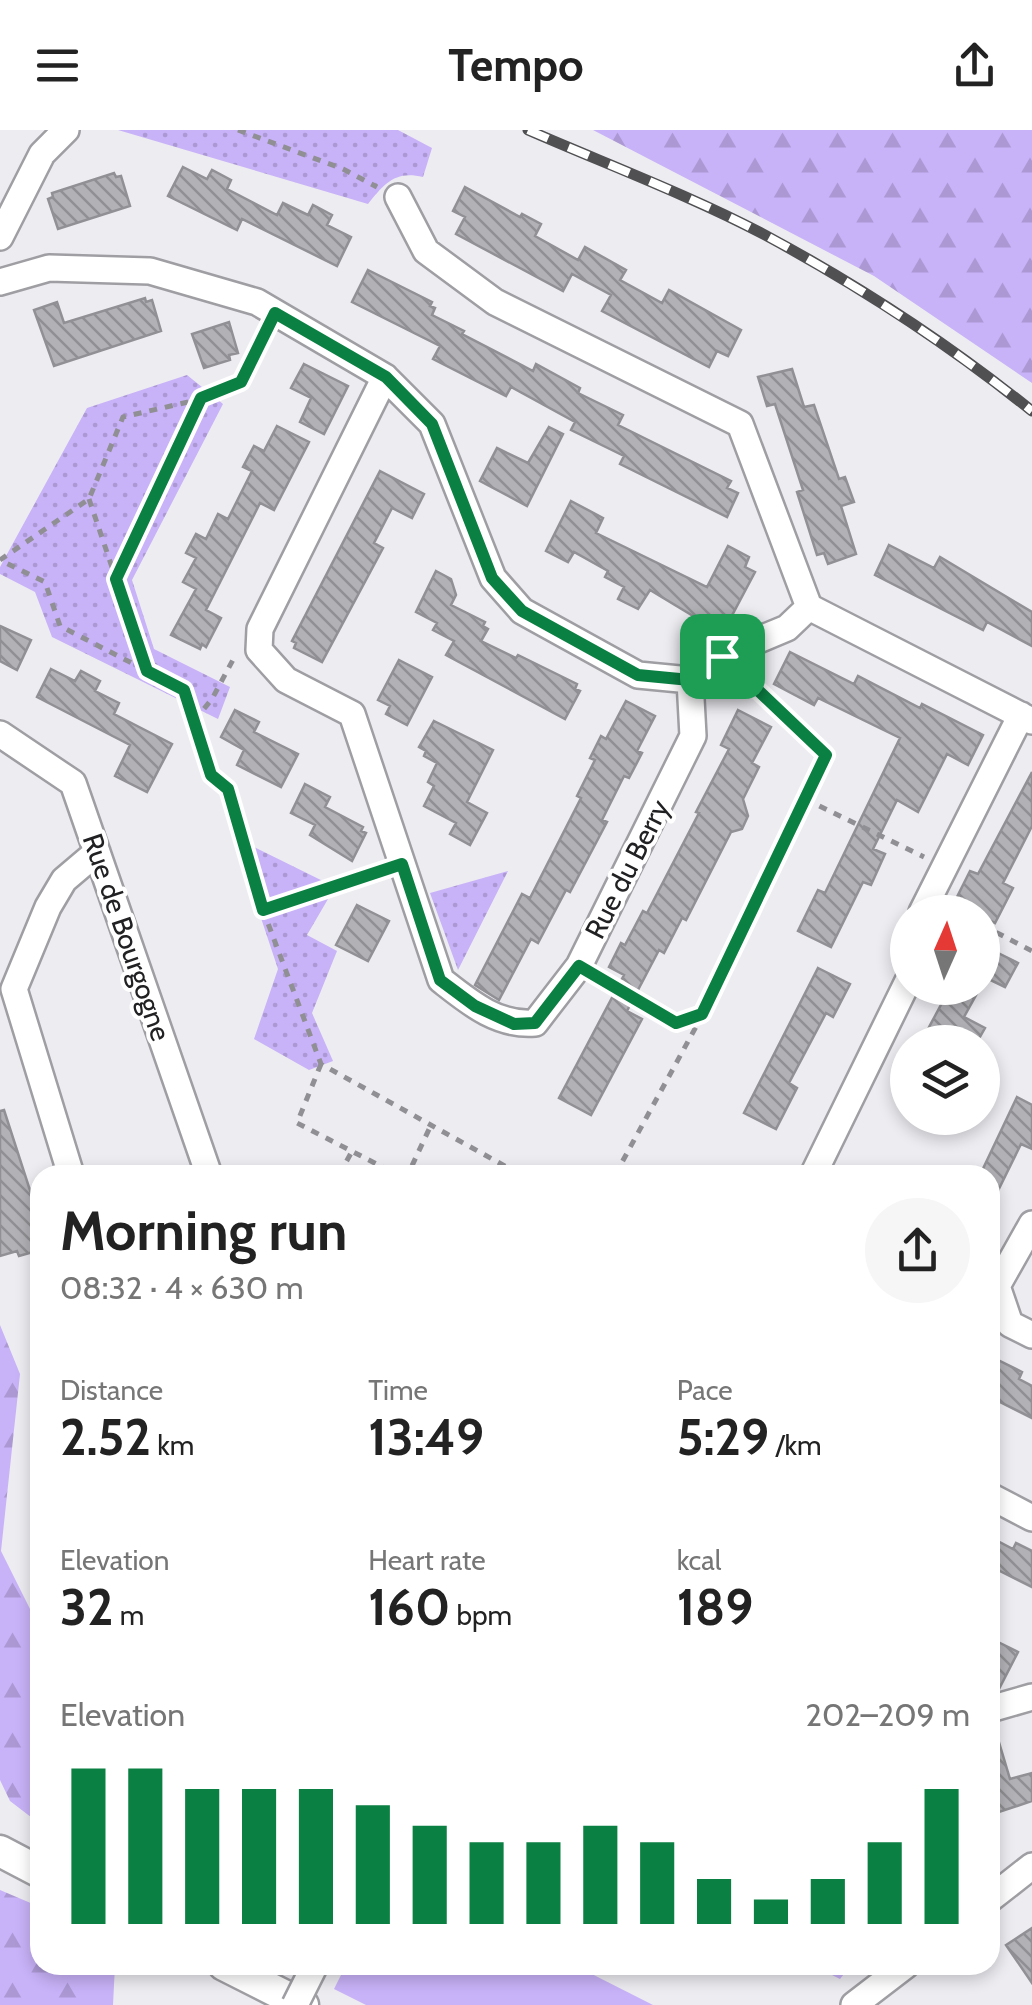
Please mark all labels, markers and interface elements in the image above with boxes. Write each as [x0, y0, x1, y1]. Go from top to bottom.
icon: menu [30, 38, 85, 93]
text: Tempo [448, 38, 584, 92]
icon: share [947, 38, 1002, 93]
pin [680, 614, 765, 699]
icon: arrive [695, 629, 750, 684]
street label: Rue du Berry [578, 794, 676, 944]
street label: Rue de Bourgogne [76, 829, 178, 1045]
north arrow [890, 895, 1000, 1005]
map controls [890, 895, 1000, 1135]
button: layers [890, 1025, 1000, 1135]
text: Morning run [60, 1197, 347, 1264]
button: share [865, 1198, 970, 1303]
text: 08:32 · 4 × 630 m [60, 1268, 303, 1307]
text: Distance [60, 1373, 163, 1407]
text: Time [368, 1373, 428, 1407]
text: Pace [677, 1373, 733, 1407]
text: 2.52 [60, 1407, 151, 1468]
text: 13:49 [368, 1407, 484, 1468]
text: 5:29 [677, 1407, 769, 1468]
text: km [151, 1428, 194, 1462]
text: /km [769, 1428, 822, 1462]
text: Elevation [60, 1543, 169, 1577]
text: Heart rate [368, 1543, 486, 1577]
text: kcal [677, 1543, 721, 1577]
text: 32 [60, 1577, 113, 1638]
text: 160 [368, 1577, 450, 1638]
text: 189 [677, 1577, 753, 1638]
text: m [113, 1598, 144, 1632]
text: bpm [450, 1598, 512, 1632]
text: Elevation [60, 1695, 185, 1734]
text: 202–209 m [805, 1695, 970, 1734]

